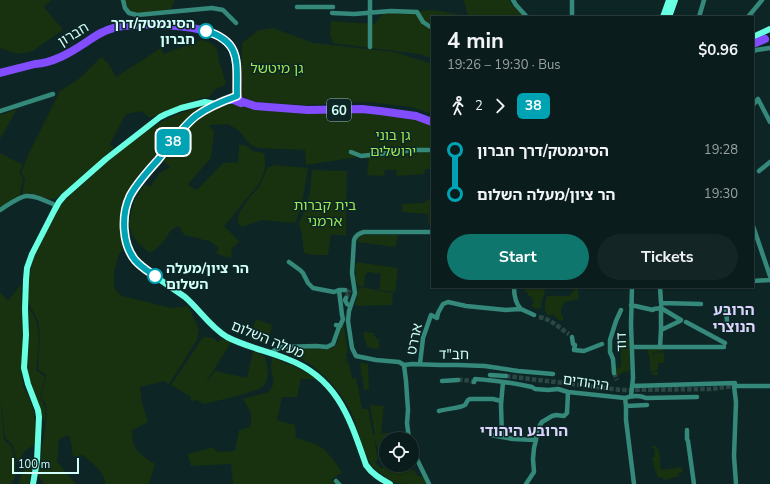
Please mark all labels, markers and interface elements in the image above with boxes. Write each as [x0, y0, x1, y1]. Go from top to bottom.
place label: הסינמטק/דרך חברון [111, 14, 195, 49]
street label: חברון [54, 18, 92, 51]
marker: הסינמטק/דרך חברון [198, 23, 214, 39]
text: 4 min [447, 26, 504, 56]
text: $0.96 [698, 40, 738, 60]
text: 19:26 – 19:30 · Bus [447, 56, 561, 74]
park label: גן מיטשל [250, 59, 304, 78]
icon: walk [447, 95, 469, 117]
icon: forward [489, 95, 511, 117]
text: 38 [525, 96, 542, 115]
text: 2 [475, 97, 483, 115]
road number: 60 [327, 99, 351, 121]
park label: גן בוני ירושלים [370, 126, 416, 161]
line badge: 38 [155, 129, 191, 155]
text: 38 [165, 132, 181, 151]
text: הסינמטק/דרך חברון [477, 141, 609, 161]
text: 19:28 [704, 141, 738, 159]
text: הר ציון/מעלה השלום [477, 185, 615, 205]
text: 19:30 [704, 185, 738, 203]
park label: בית קברות ארמני [294, 196, 356, 231]
button: Start [447, 234, 589, 280]
button: Tickets [597, 234, 738, 280]
place label: הר ציון/מעלה השלום [166, 259, 249, 294]
marker: הר ציון/מעלה השלום [147, 268, 163, 284]
district label: הרובע הנוצרי [713, 300, 756, 337]
street label: מעלה השלום [228, 316, 307, 363]
street label: אררט [402, 321, 427, 357]
street label: דוד [612, 332, 631, 352]
street label: חב"ד [439, 345, 469, 364]
street label: היהודים [562, 370, 610, 395]
district label: הרובע היהודי [480, 421, 568, 441]
map controls [379, 432, 419, 472]
button: locate [379, 432, 419, 472]
scale bar [12, 456, 79, 475]
text: 100 m [18, 457, 50, 472]

